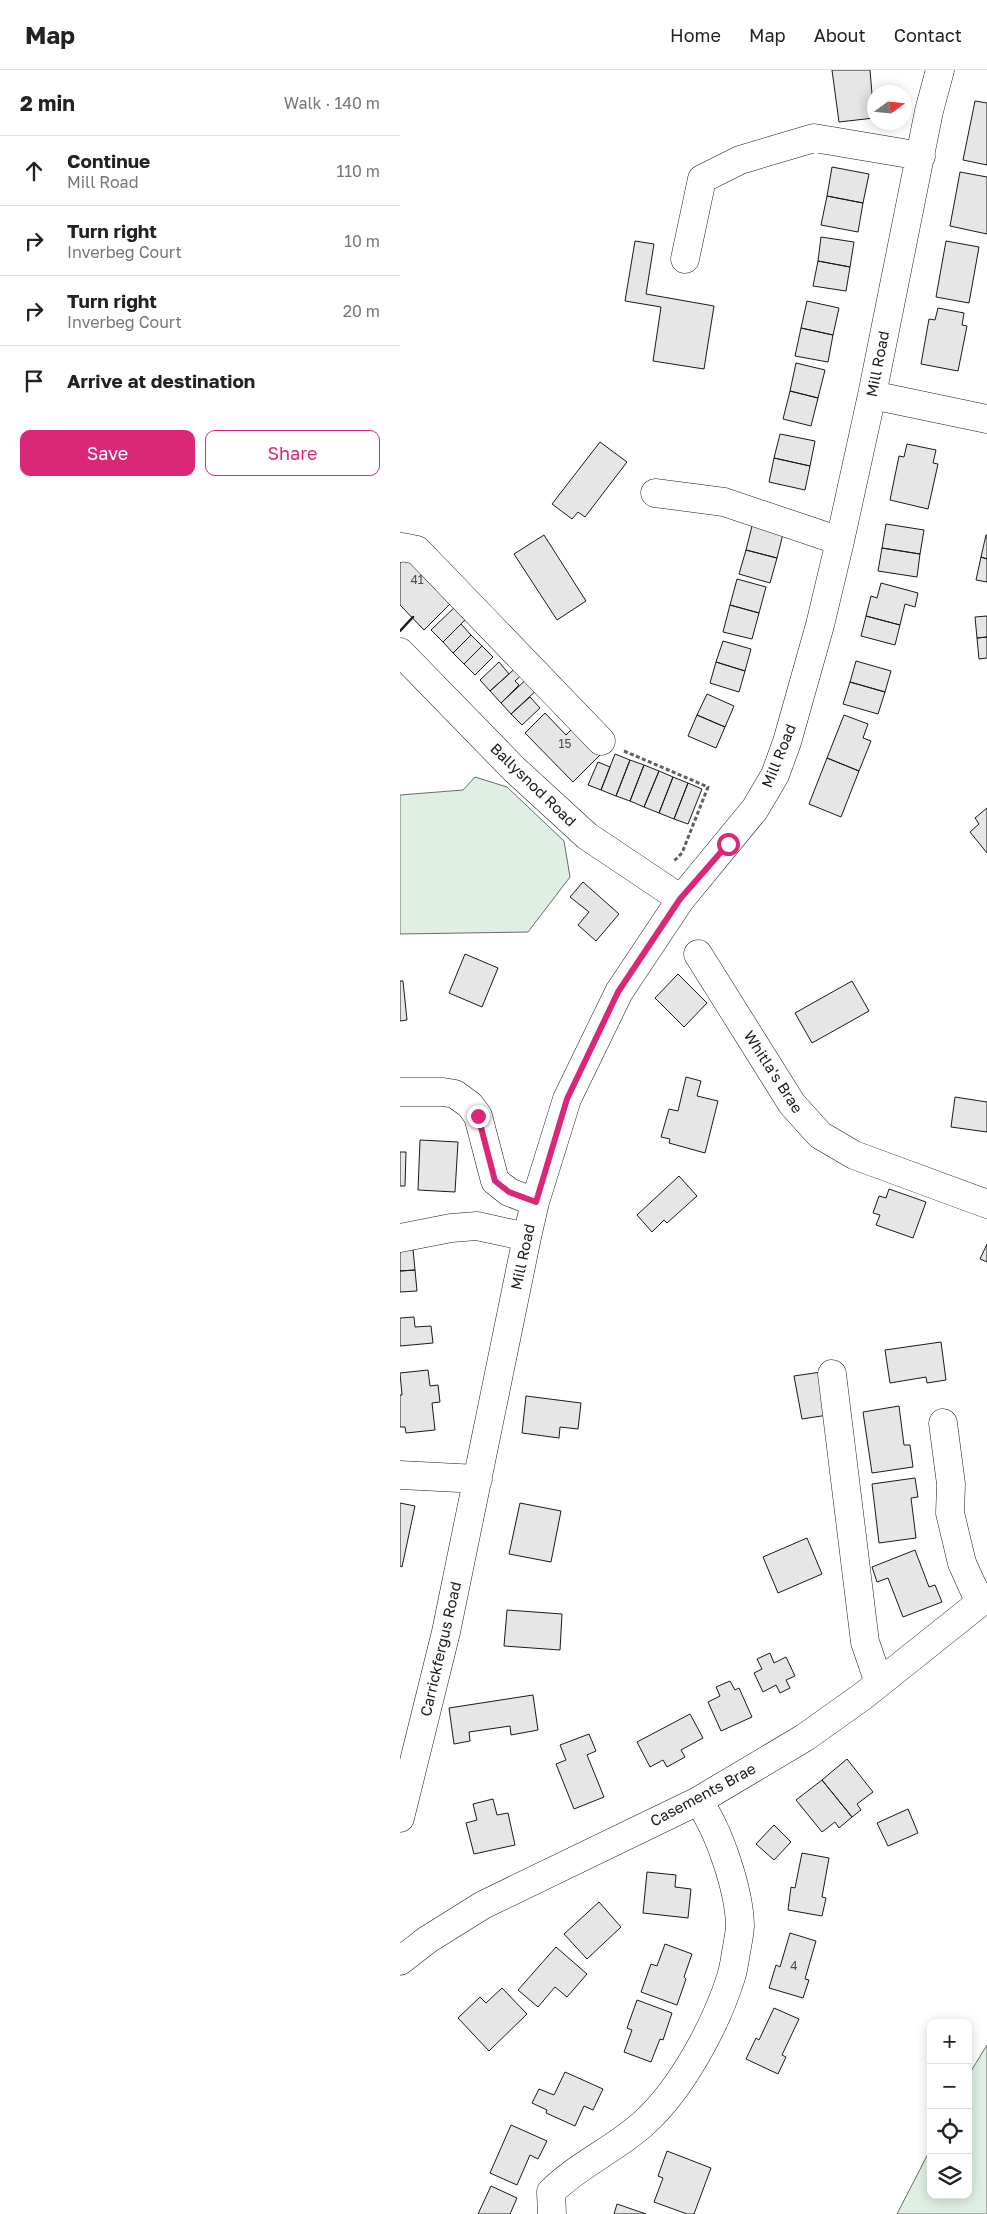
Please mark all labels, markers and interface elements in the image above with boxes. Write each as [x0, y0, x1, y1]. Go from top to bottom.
text: Map [25, 20, 75, 49]
text: Home [670, 24, 721, 46]
text: Map [749, 24, 786, 46]
text: About [814, 24, 866, 46]
text: Contact [894, 24, 962, 46]
north arrow [867, 85, 912, 130]
text: 2 min [20, 90, 75, 116]
text: Walk · 140 m [284, 93, 380, 113]
text: Continue [67, 149, 150, 172]
icon: ahead [20, 157, 48, 185]
text: 110 m [336, 161, 380, 181]
text: Mill Road [67, 172, 139, 192]
text: Turn right [67, 219, 157, 242]
icon: right [20, 227, 48, 255]
text: 10 m [344, 231, 380, 251]
text: Inverbeg Court [67, 242, 182, 262]
text: Turn right [67, 289, 157, 312]
icon: right [20, 297, 48, 325]
text: 20 m [343, 301, 380, 321]
text: Inverbeg Court [67, 312, 182, 332]
street label: Mill Road [862, 329, 892, 398]
icon: arrive [20, 367, 48, 395]
text: Arrive at destination [67, 369, 255, 392]
button: Save [20, 430, 195, 476]
button: Share [205, 430, 380, 476]
house number: 41 [410, 572, 424, 587]
street label: Mill Road [757, 721, 799, 790]
house number: 15 [559, 736, 571, 751]
street label: Ballysnod Road [487, 739, 580, 830]
route start [717, 833, 740, 856]
street label: Whitla's Brae [741, 1027, 807, 1116]
route end [467, 1105, 490, 1128]
street label: Mill Road [506, 1222, 538, 1291]
street label: Carrickfergus Road [416, 1580, 464, 1718]
street label: Casements Brae [647, 1759, 759, 1830]
house number: 4 [790, 1958, 798, 1973]
map controls [927, 2019, 972, 2199]
button: + [927, 2019, 972, 2064]
button: − [927, 2064, 972, 2109]
button: locate [927, 2109, 972, 2154]
button: layers [927, 2154, 972, 2199]

